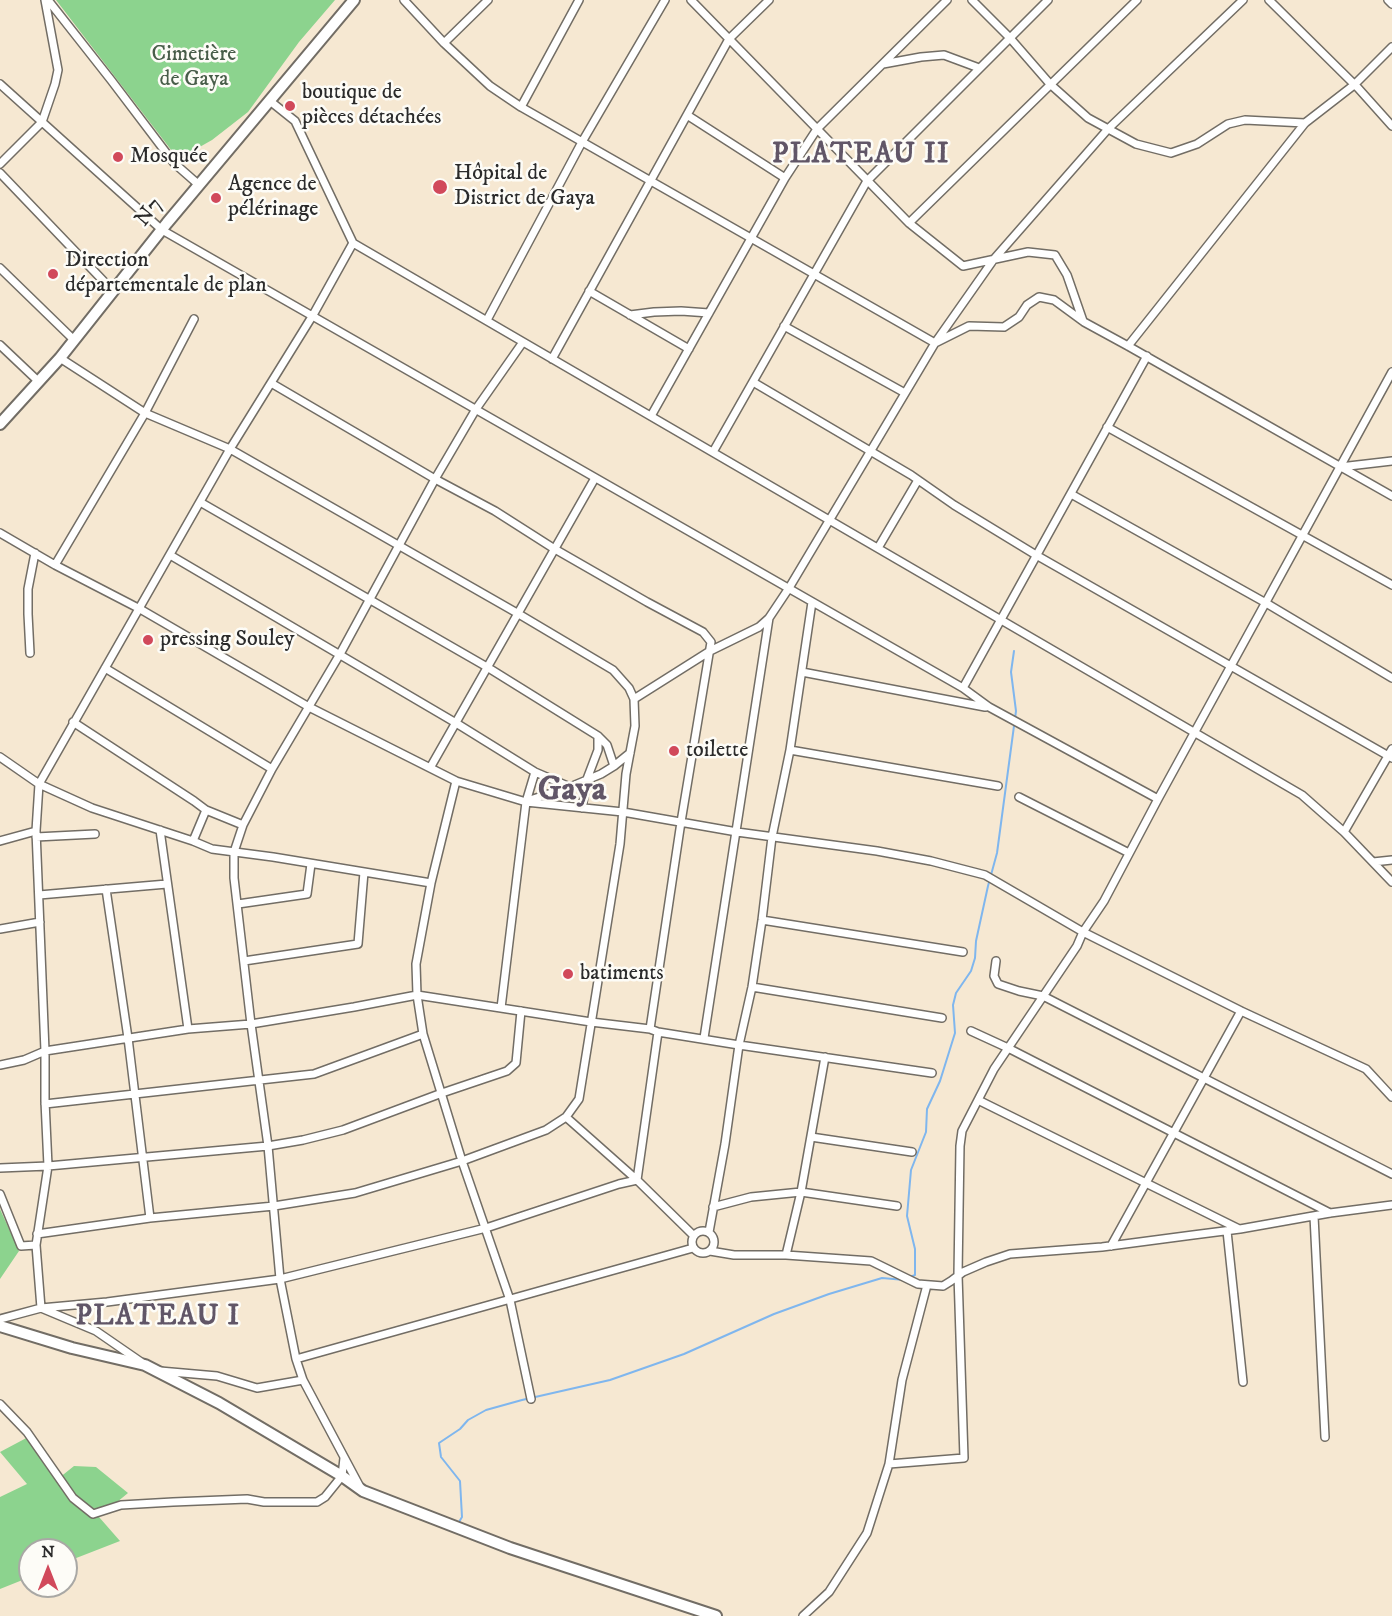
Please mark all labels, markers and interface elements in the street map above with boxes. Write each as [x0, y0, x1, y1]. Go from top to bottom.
park label: Cimetière de Gaya [152, 42, 236, 94]
place label: boutique de pièces détachées [302, 80, 441, 132]
marker: boutique de pièces détachées [283, 99, 297, 113]
district label: PLATEAU II [772, 139, 950, 173]
place label: Mosquée [130, 144, 208, 170]
marker: Mosquée [111, 150, 125, 164]
place label: Hôpital de District de Gaya [454, 161, 595, 212]
place label: Agence de pélérinage [228, 172, 318, 224]
marker: Hôpital de District de Gaya [431, 178, 449, 196]
marker: Agence de pélérinage [209, 191, 223, 205]
street label: N7 [130, 193, 170, 233]
place label: Direction départementale de plan [65, 248, 267, 300]
marker: Direction départementale de plan [46, 267, 60, 281]
place label: pressing Souley [160, 627, 294, 653]
marker: pressing Souley [141, 633, 155, 647]
place label: toilette [686, 738, 748, 764]
marker: toilette [667, 744, 681, 758]
district label: Gaya [538, 772, 606, 812]
place label: batiments [580, 961, 664, 987]
marker: batiments [561, 967, 575, 981]
district label: PLATEAU I [76, 1301, 240, 1335]
north arrow [18, 1538, 78, 1598]
text: N [41, 1542, 55, 1562]

